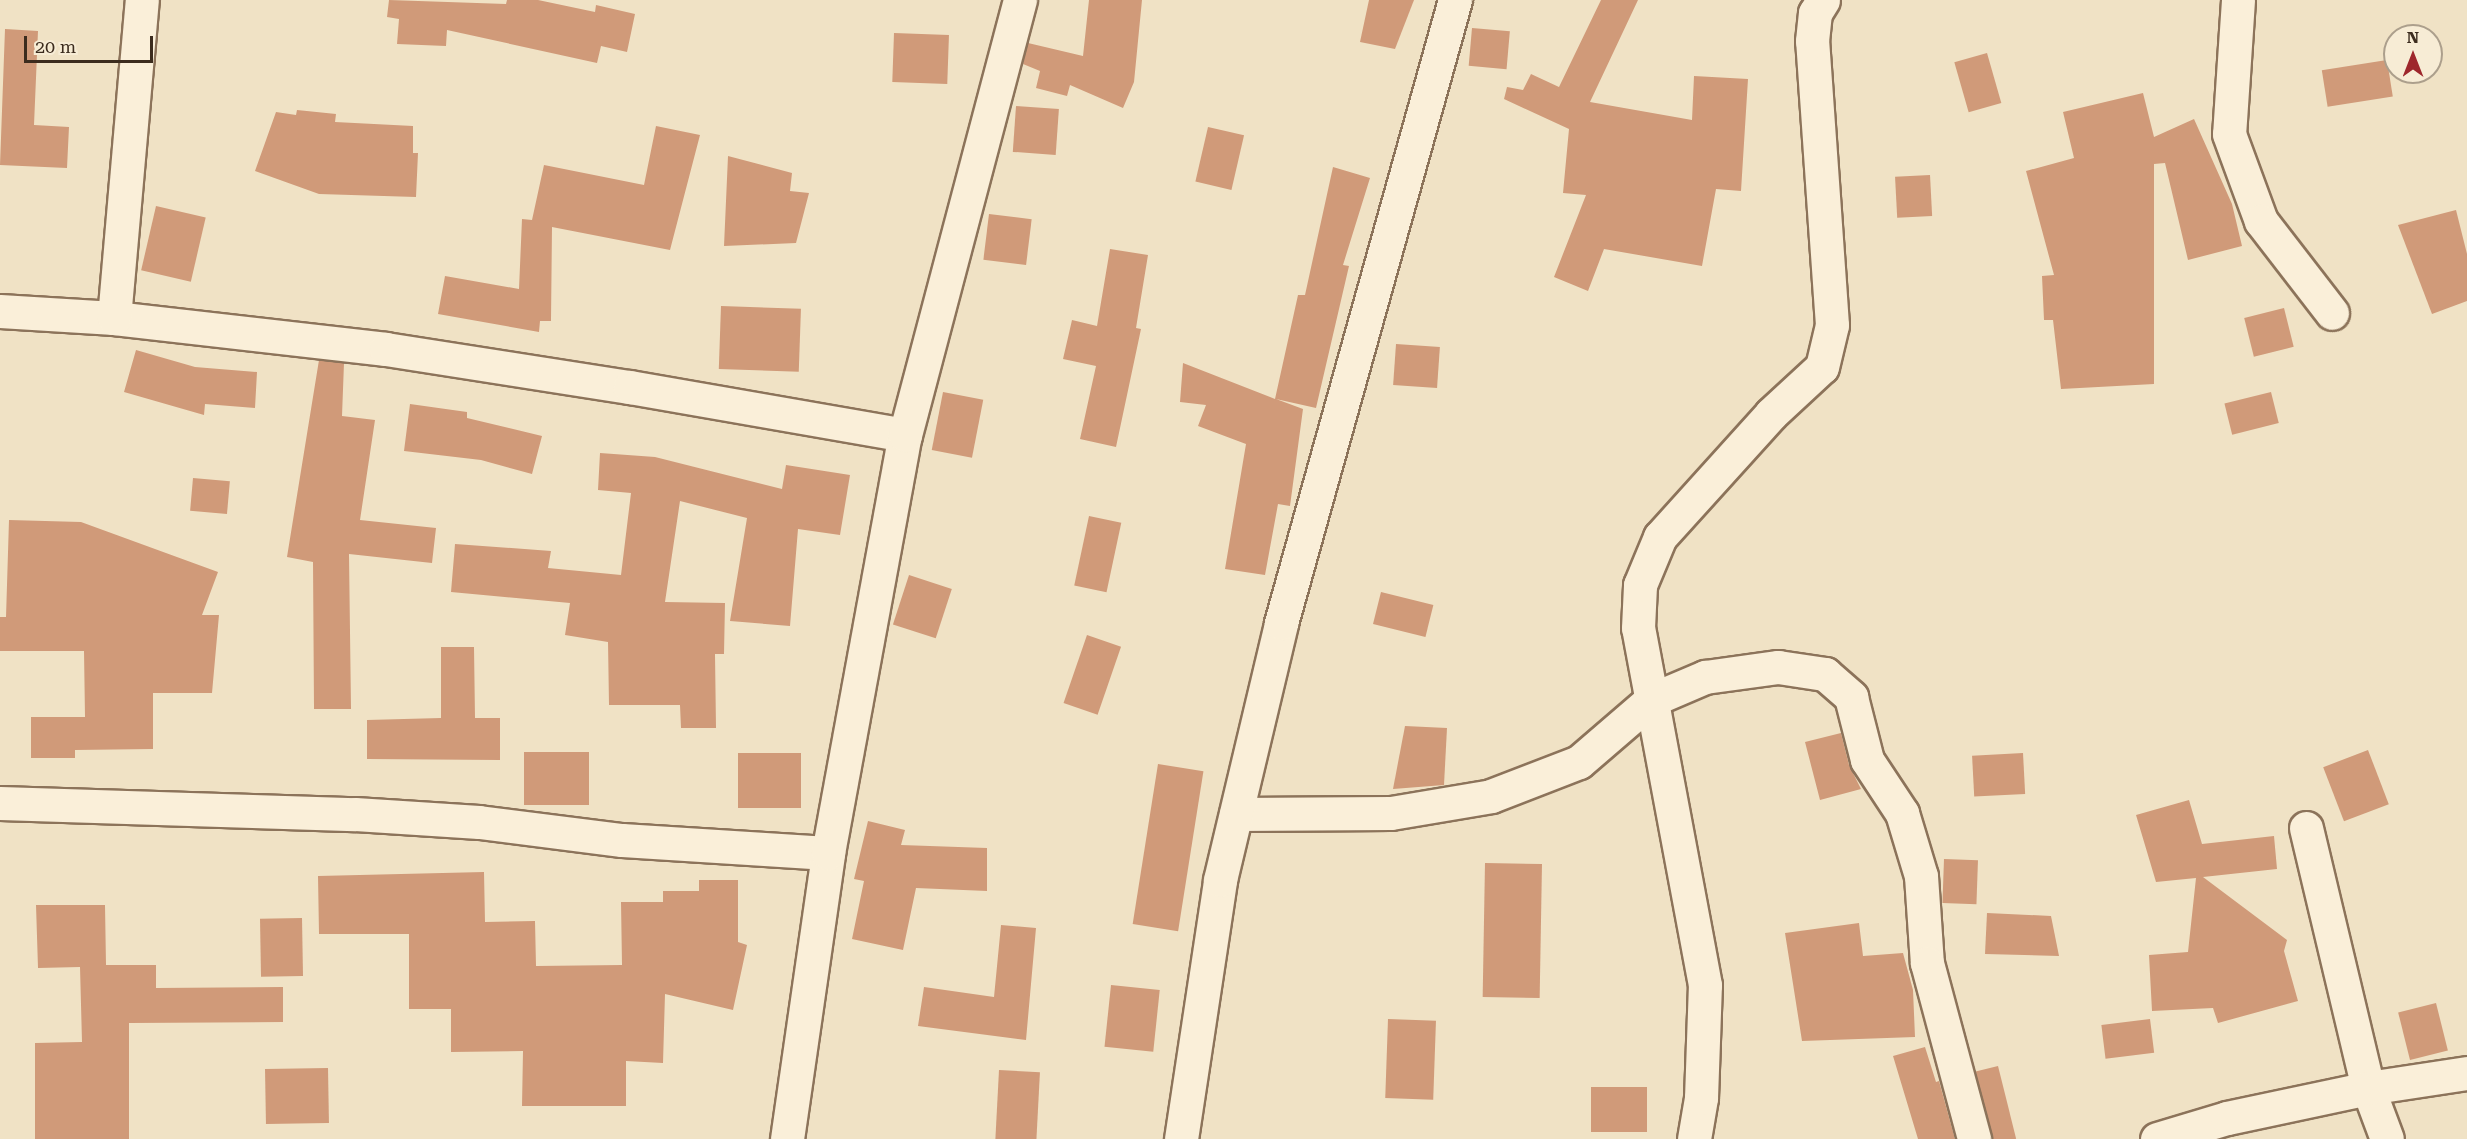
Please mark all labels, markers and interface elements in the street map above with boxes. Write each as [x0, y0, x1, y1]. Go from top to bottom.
scale bar [27, 24, 156, 62]
north arrow [2383, 24, 2443, 84]
text: N [2407, 28, 2419, 47]
text: 20 m [35, 36, 76, 57]

